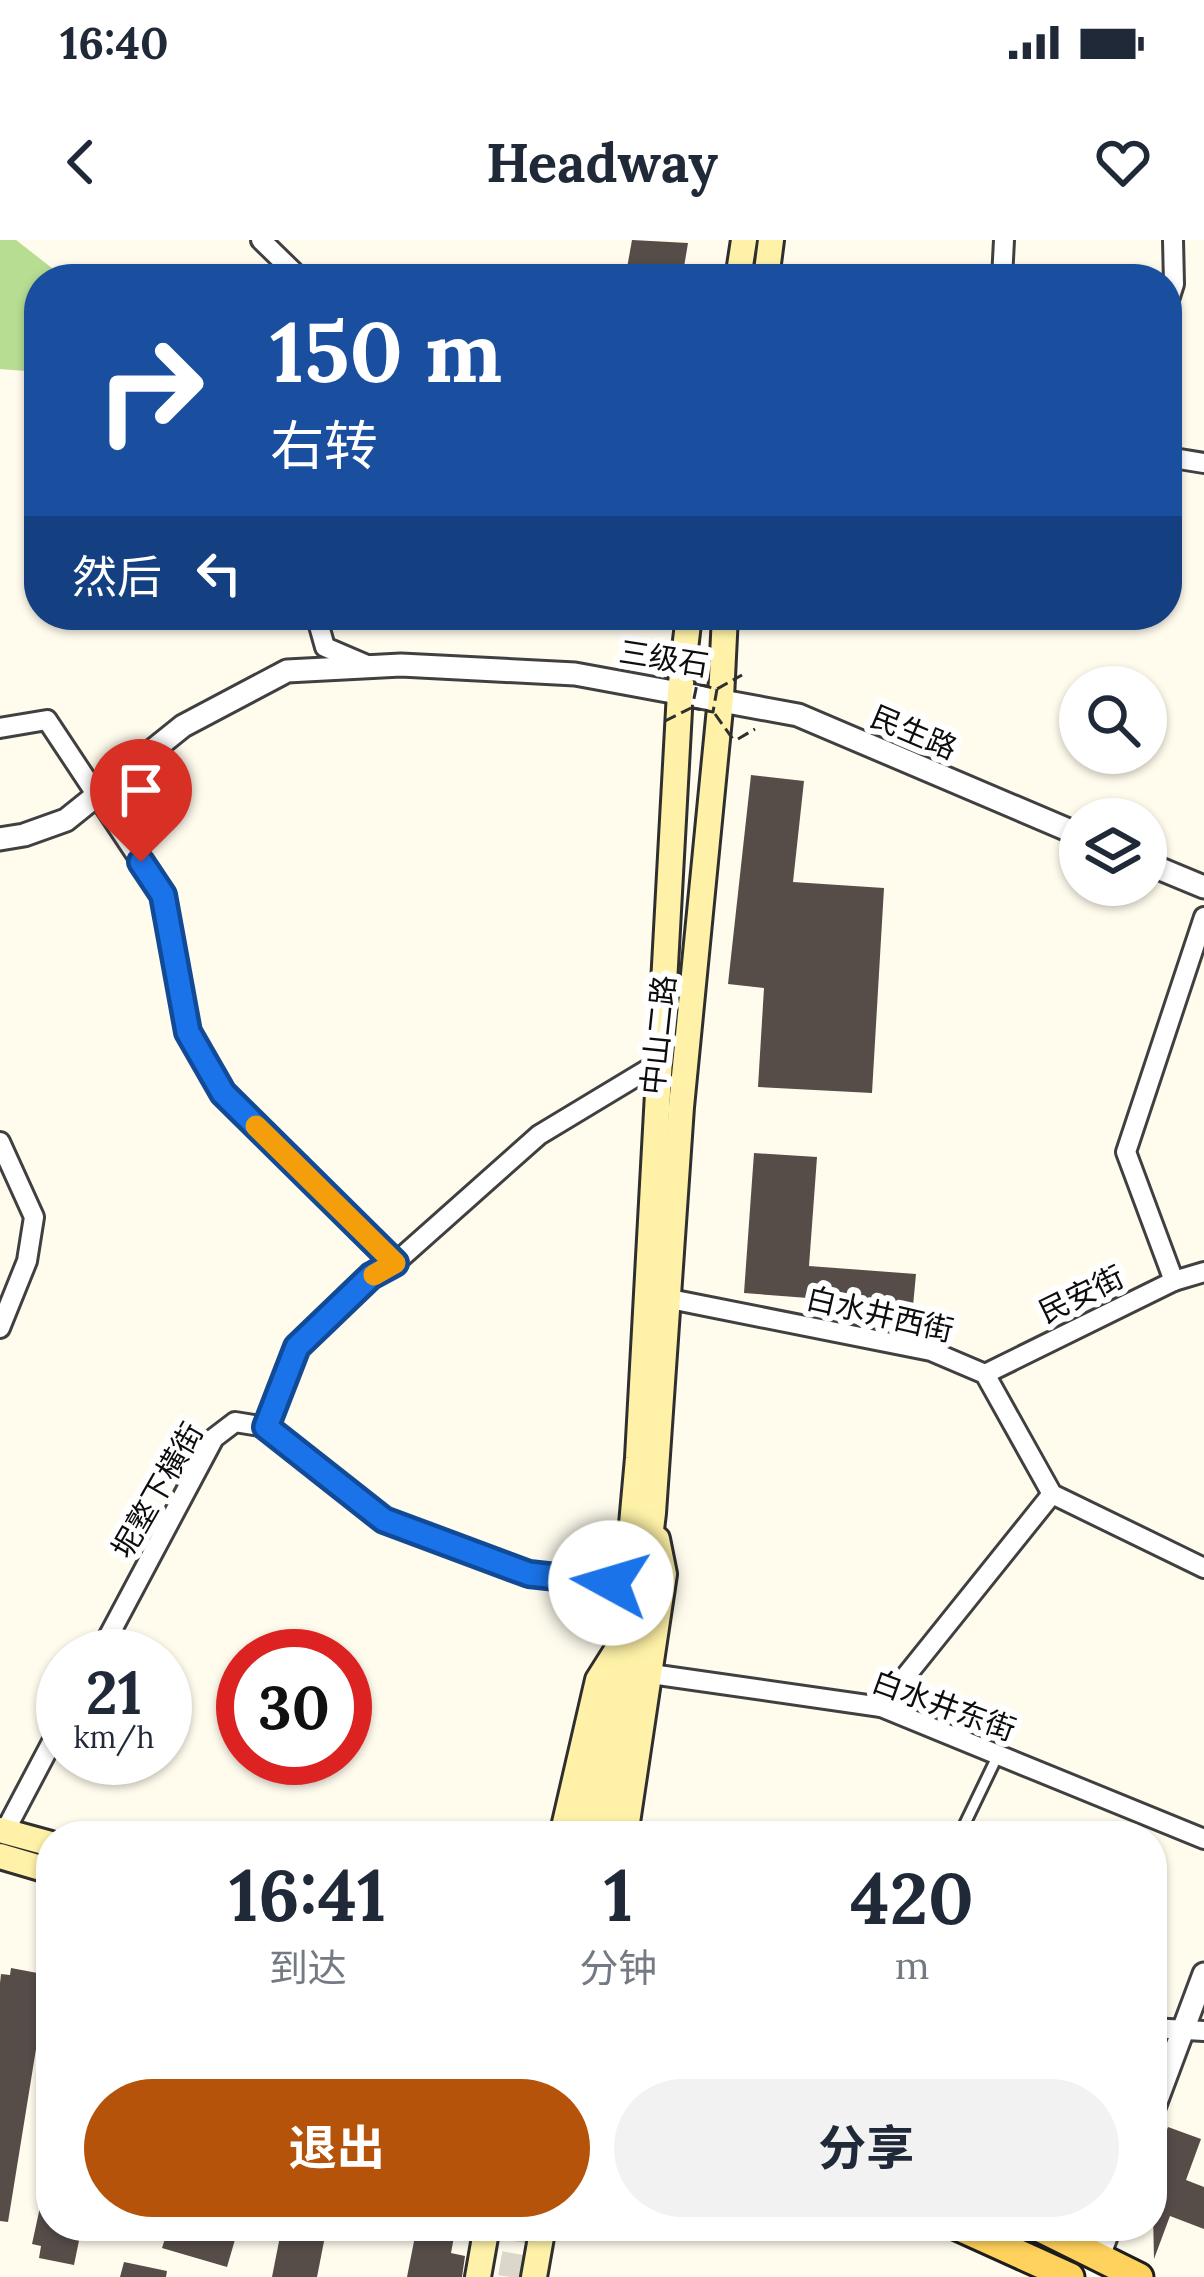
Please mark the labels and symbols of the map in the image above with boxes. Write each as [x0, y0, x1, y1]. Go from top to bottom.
street label: 三级石 [617, 632, 711, 684]
street label: 民生路 [865, 697, 963, 767]
pin [90, 739, 192, 862]
street label: 中山二路 [633, 973, 683, 1097]
street label: 民安街 [1032, 1257, 1130, 1331]
street label: 白水井西街 [803, 1279, 957, 1349]
street label: 坭墪下橫街 [103, 1416, 211, 1564]
position arrow [548, 1520, 674, 1646]
speed limit sign: 30 [216, 1629, 372, 1785]
street label: 白水井东街 [867, 1661, 1021, 1749]

